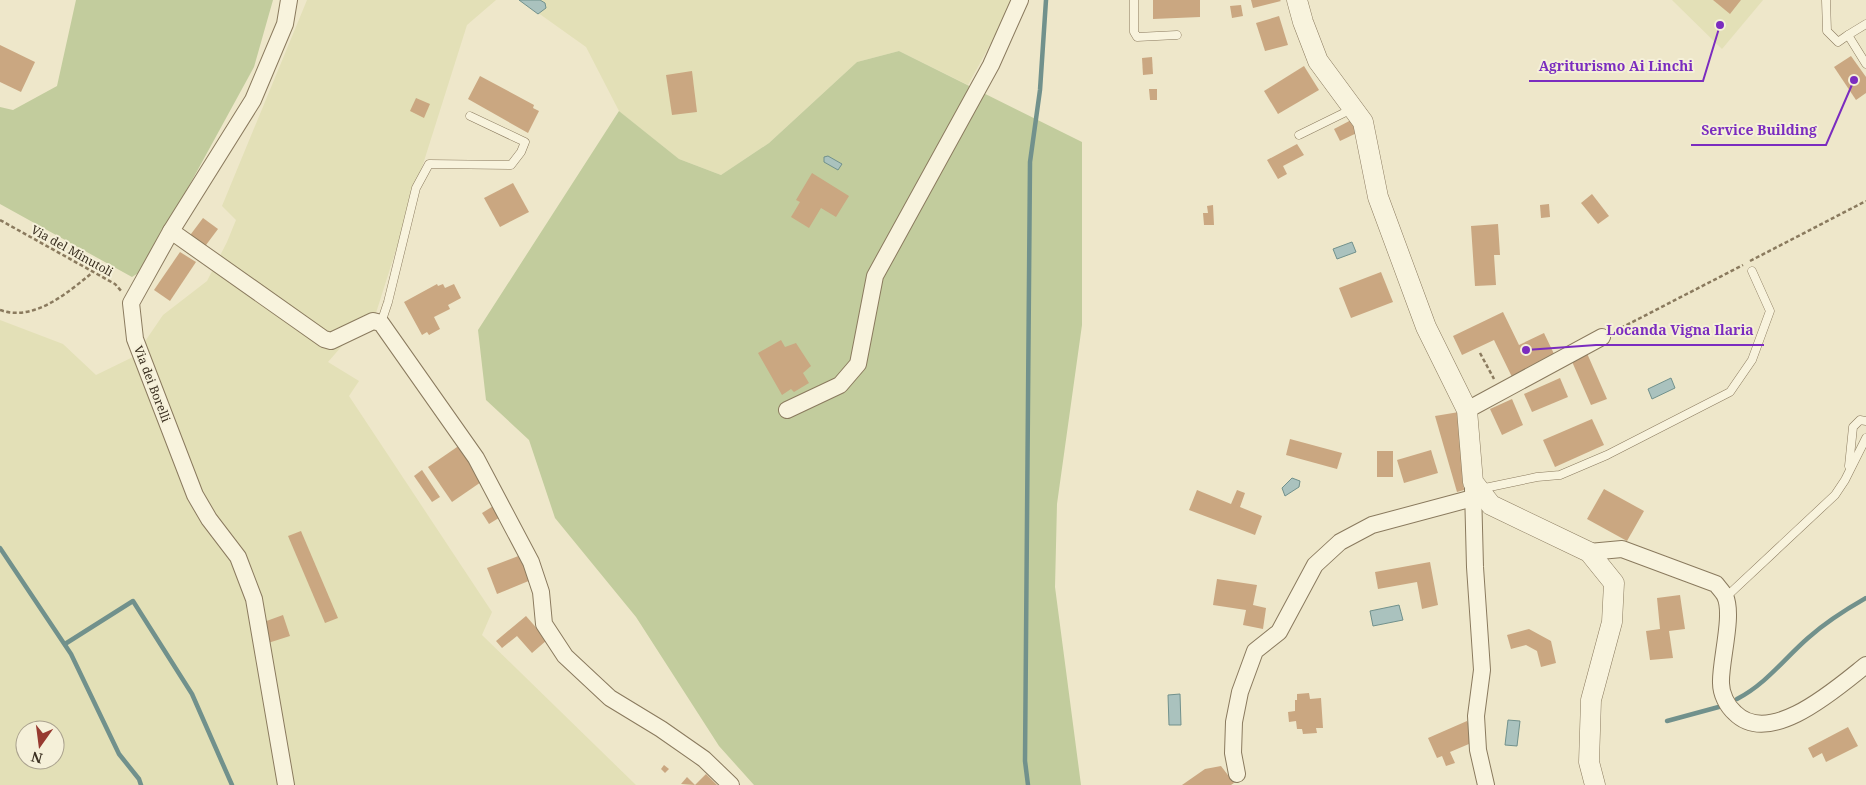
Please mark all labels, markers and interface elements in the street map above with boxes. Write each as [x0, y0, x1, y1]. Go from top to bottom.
callout: Agriturismo Ai Linchi [1529, 52, 1703, 81]
text: Agriturismo Ai Linchi [1539, 56, 1693, 75]
callout: Service Building [1691, 116, 1826, 145]
text: Service Building [1701, 120, 1817, 139]
street label: Via del Minutoli [28, 221, 117, 280]
callout: Locanda Vigna Ilaria [1596, 316, 1764, 345]
text: Locanda Vigna Ilaria [1606, 320, 1754, 339]
street label: Via dei Borelli [130, 343, 175, 425]
north arrow [15, 720, 65, 770]
text: N [29, 748, 44, 769]

